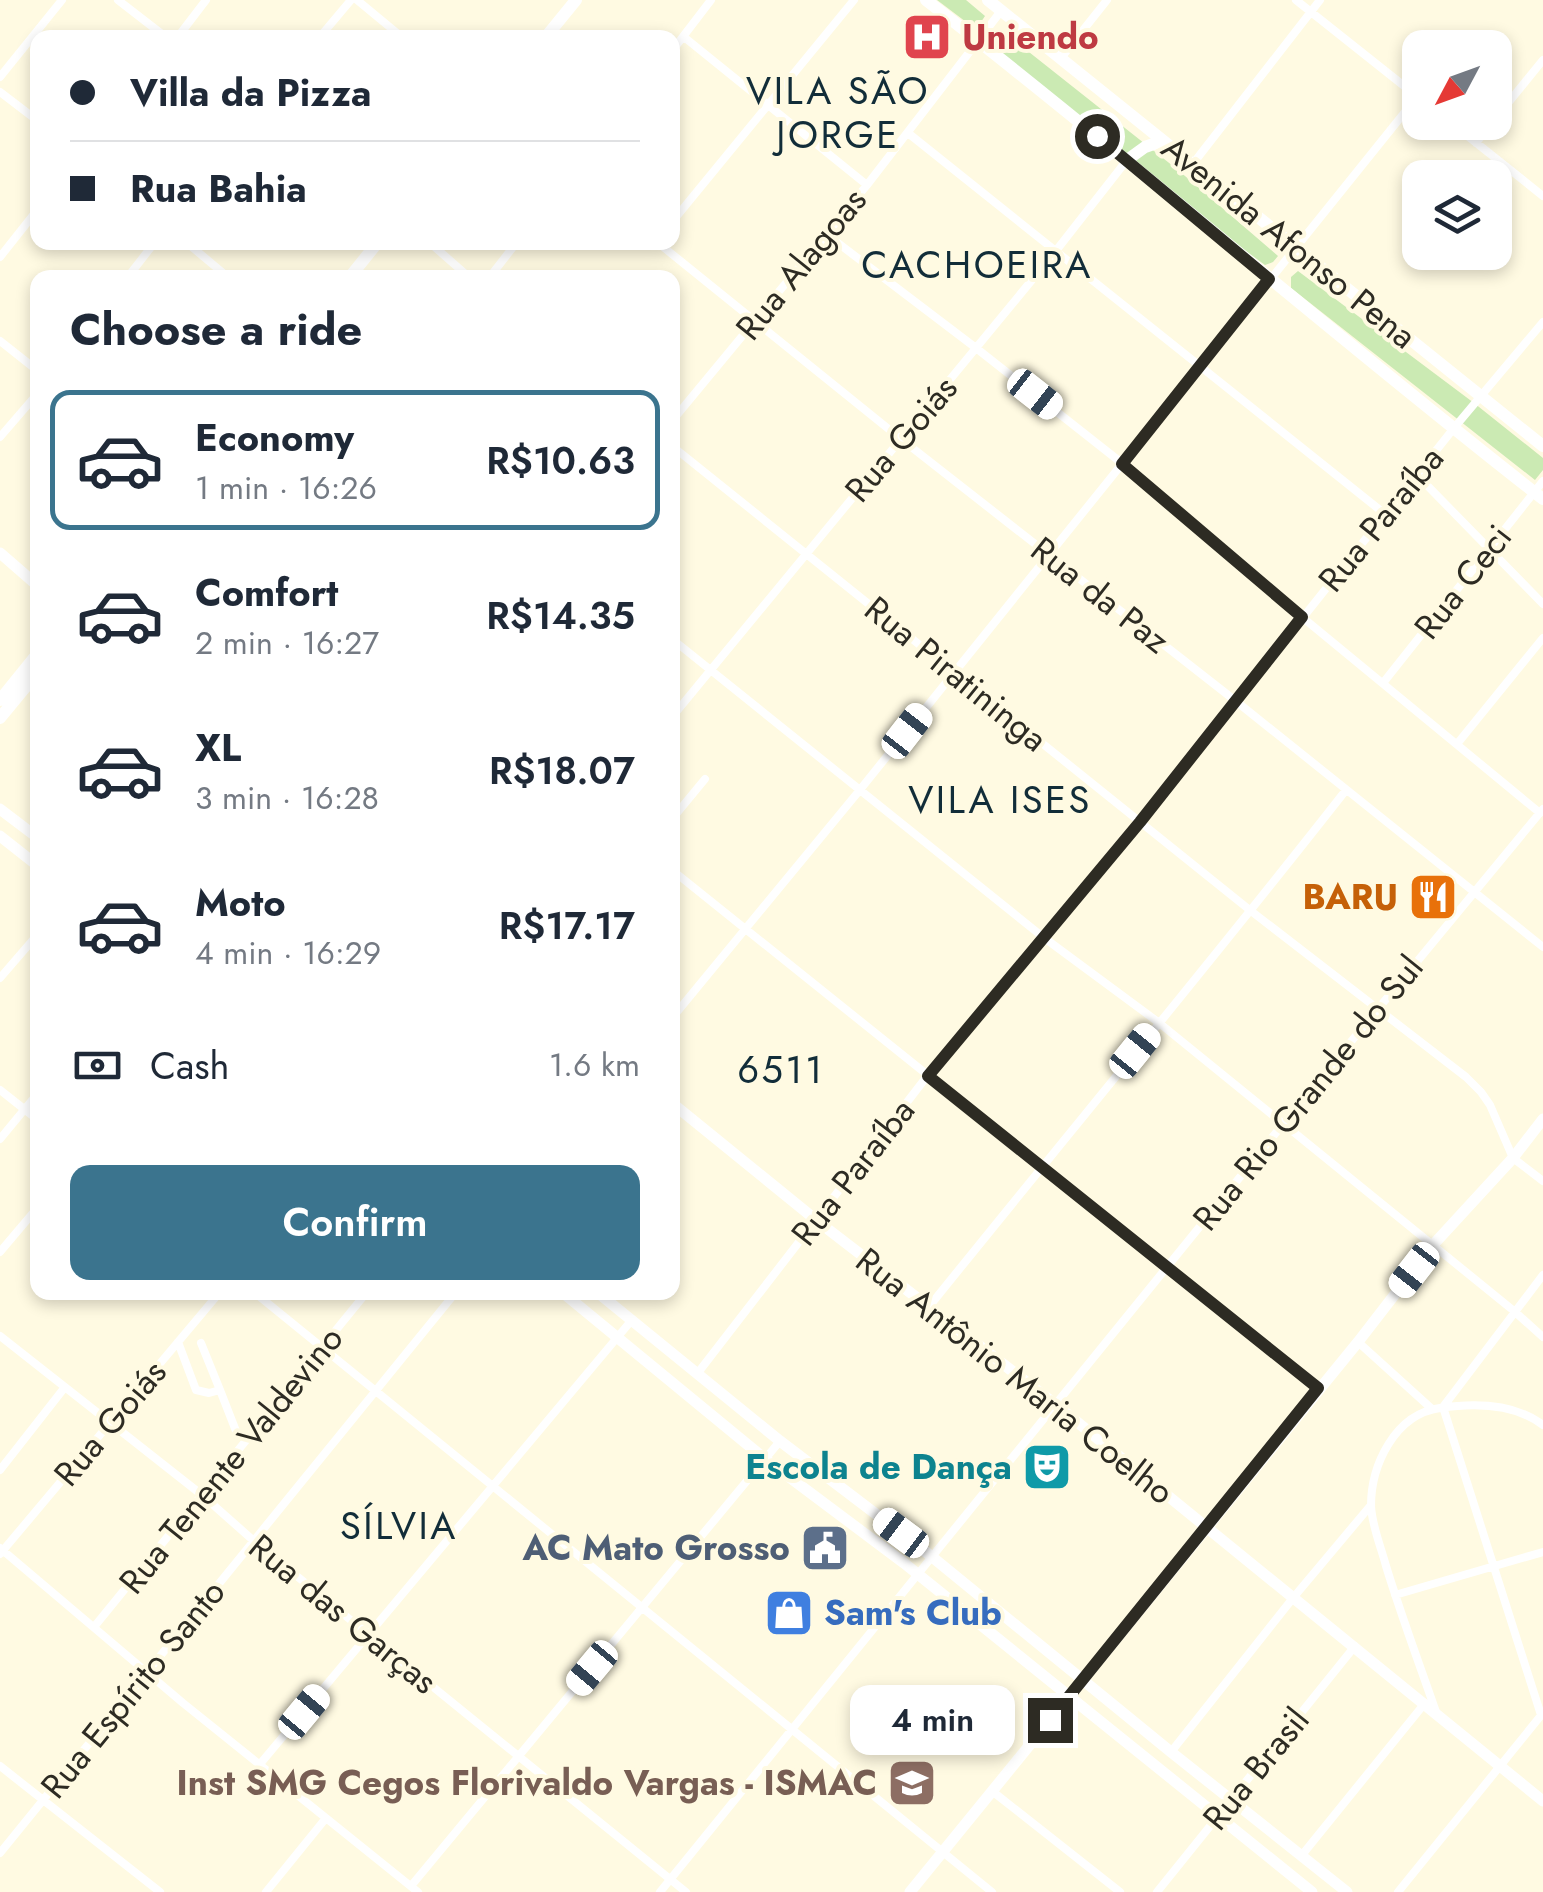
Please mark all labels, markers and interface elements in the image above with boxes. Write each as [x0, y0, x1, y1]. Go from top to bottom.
hospital icon: Uniendo [901, 11, 953, 63]
place label: Uniendo [962, 12, 1099, 62]
north arrow [1402, 30, 1512, 140]
map controls [1402, 30, 1512, 270]
district label: VILA SÃO JORGE [746, 63, 930, 162]
text: Villa da Pizza [130, 65, 372, 120]
route start [1075, 114, 1120, 159]
street label: Avenida Afonso Pena [1151, 124, 1427, 360]
button: layers [1402, 160, 1512, 270]
text: Rua Bahia [130, 161, 307, 216]
street label: Rua Alagoas [724, 177, 878, 351]
district label: CACHOEIRA [861, 237, 1093, 292]
text: Choose a ride [70, 297, 362, 362]
car [1002, 364, 1068, 424]
street label: Rua Goiás [833, 365, 969, 513]
text: Economy [195, 410, 354, 465]
icon: car [75, 415, 165, 505]
text: R$10.63 [486, 433, 635, 488]
street label: Rua Paraíba [1307, 435, 1455, 603]
text: 1 min · 16:26 [195, 465, 377, 511]
street label: Rua Ceci [1402, 514, 1524, 650]
street label: Rua da Paz [1020, 525, 1180, 665]
text: Comfort [195, 565, 338, 620]
icon: car [75, 570, 165, 660]
street label: Rua Piratininga [854, 585, 1058, 763]
text: R$14.35 [486, 588, 635, 643]
text: 2 min · 16:27 [195, 620, 379, 666]
car [877, 698, 937, 764]
text: XL [195, 720, 241, 775]
icon: car [75, 725, 165, 815]
text: R$18.07 [489, 743, 635, 798]
district label: VILA ISES [908, 772, 1092, 827]
text: 3 min · 16:28 [195, 775, 379, 821]
restaurant icon: BARU [1407, 871, 1459, 923]
place label: BARU [1302, 872, 1398, 922]
text: Moto [195, 875, 286, 930]
icon: car [75, 880, 165, 970]
text: R$17.17 [499, 898, 635, 953]
text: 4 min · 16:29 [195, 930, 381, 976]
street label: Rua Rio Grande do Sul [1181, 945, 1435, 1241]
car [1104, 1018, 1166, 1084]
icon: cash [70, 1038, 125, 1093]
text: Cash [150, 1038, 230, 1093]
text: 1.6 km [549, 1042, 640, 1088]
district label: 6511 [737, 1042, 825, 1097]
street label: Rua Paraíba [779, 1088, 927, 1256]
button: Confirm [70, 1165, 640, 1280]
street label: Rua Antônio Maria Coelho [845, 1236, 1185, 1516]
car [1384, 1237, 1444, 1303]
street label: Rua Tenente Valdevino [107, 1315, 355, 1605]
street label: Rua Goiás [42, 1349, 178, 1497]
theatre icon: Escola de Dança [1021, 1441, 1073, 1493]
place label: Escola de Dança [745, 1442, 1012, 1492]
district label: SÍLVIA [340, 1498, 458, 1553]
car [868, 1503, 934, 1563]
street label: Rua das Garças [238, 1522, 448, 1706]
public building icon: AC Mato Grosso [799, 1522, 851, 1574]
place label: AC Mato Grosso [521, 1523, 790, 1573]
street label: Rua Espírito Santo [29, 1569, 237, 1809]
shop icon: Sam's Club [763, 1587, 815, 1639]
place label: Sam's Club [824, 1588, 1002, 1638]
car [561, 1635, 623, 1701]
car [273, 1679, 335, 1745]
callout: 4 min [850, 1685, 1015, 1755]
text: 4 min [891, 1697, 974, 1743]
street label: Rua Brasil [1191, 1697, 1321, 1841]
route end [1028, 1698, 1073, 1743]
school or university icon: Inst SMG Cegos Florivaldo Vargas - ISMAC [886, 1757, 938, 1809]
place label: Inst SMG Cegos Florivaldo Vargas - ISMAC [177, 1758, 877, 1808]

